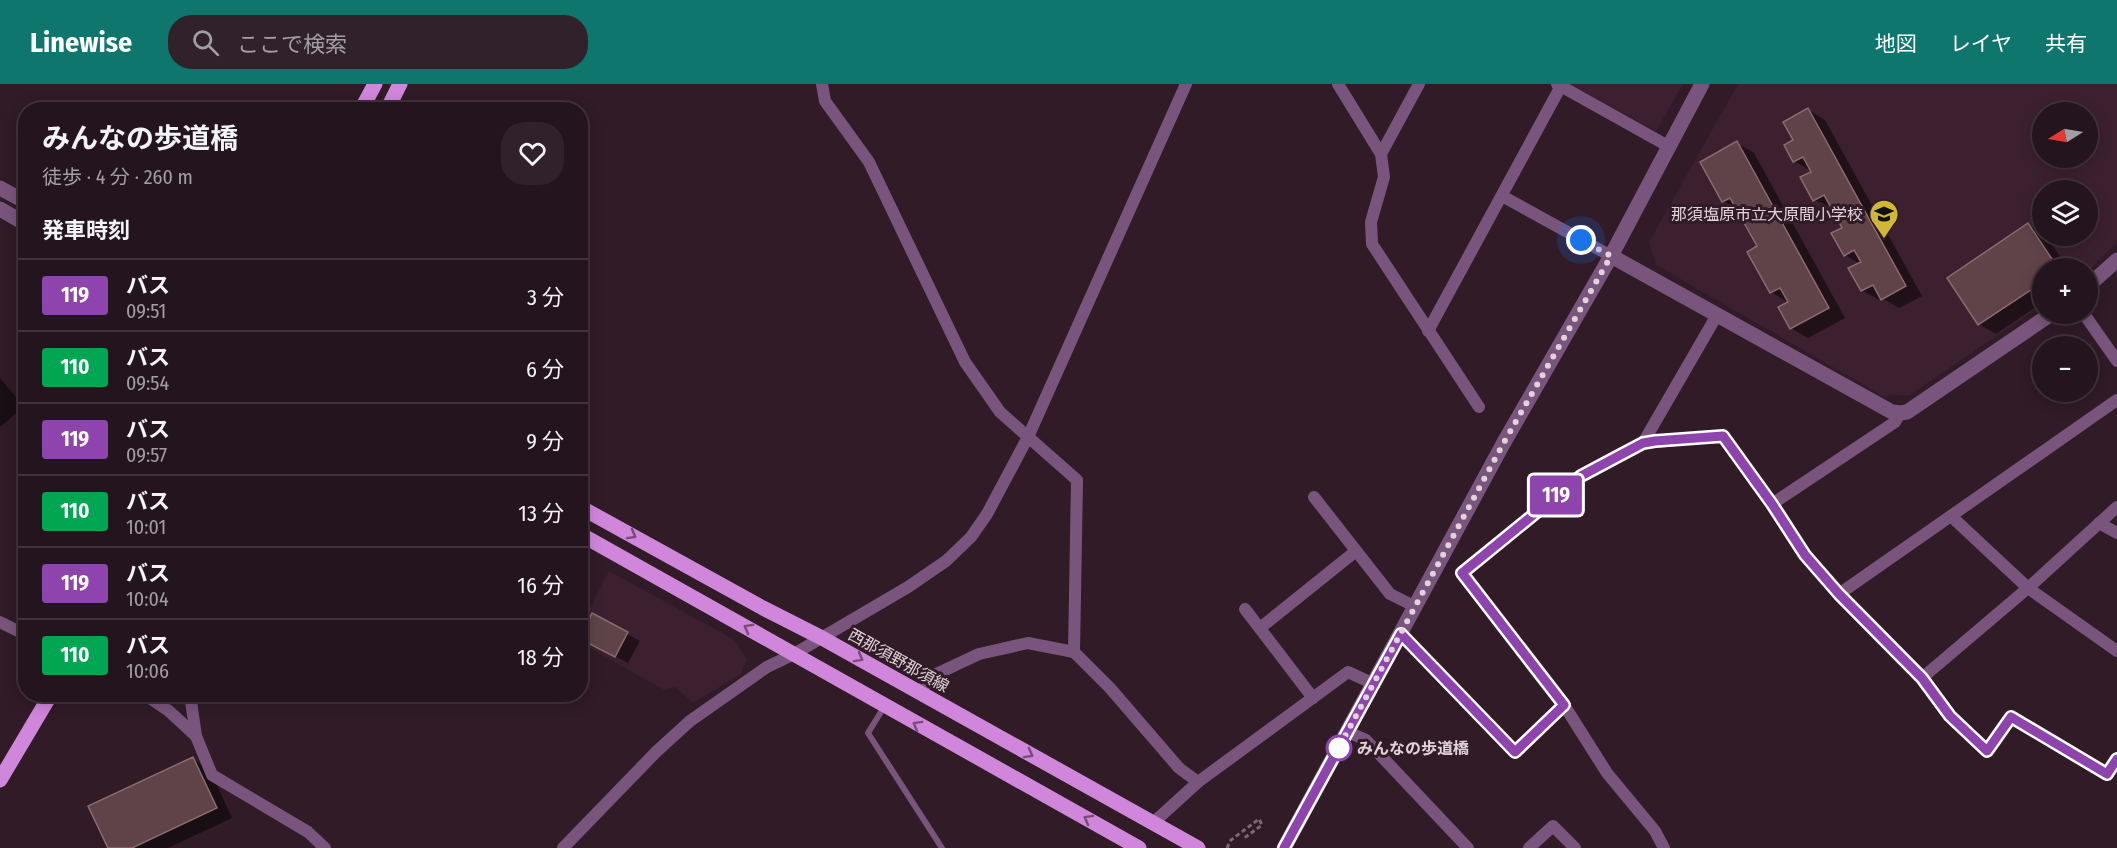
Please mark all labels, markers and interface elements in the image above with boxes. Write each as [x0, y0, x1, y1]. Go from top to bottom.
search box [168, 15, 588, 69]
text: Linewise [30, 26, 132, 59]
icon: search [189, 26, 222, 59]
text: ここで検索 [237, 31, 347, 58]
text: 地図 [1875, 31, 1917, 57]
text: レイヤ [1950, 31, 2012, 57]
text: 共有 [2045, 31, 2087, 57]
north arrow [2032, 102, 2098, 168]
map controls [2032, 102, 2098, 402]
text: みんなの歩道橋 [42, 122, 238, 155]
button: heart [501, 122, 564, 185]
text: 徒歩 · 4 分 · 260 m [42, 165, 193, 189]
button: layers [2032, 180, 2098, 246]
school or university icon: 那須塩原市立大原間小学校 [1868, 198, 1900, 240]
place label: 那須塩原市立大原間小学校 [1671, 205, 1863, 224]
text: 発車時刻 [42, 217, 130, 244]
your location [1566, 225, 1596, 255]
button: + [2032, 258, 2098, 324]
text: バス [126, 272, 170, 299]
text: 119 [61, 282, 89, 308]
text: 3 分 [527, 284, 564, 311]
text: 09:51 [126, 299, 166, 323]
button: − [2032, 336, 2098, 402]
text: バス [126, 344, 170, 371]
text: 110 [61, 354, 89, 380]
text: 6 分 [526, 356, 564, 383]
text: 09:54 [126, 371, 169, 395]
text: バス [126, 416, 170, 443]
text: 119 [61, 426, 89, 452]
text: 9 分 [526, 428, 564, 455]
text: 09:57 [126, 443, 167, 467]
line badge: 119 [1522, 476, 1590, 514]
text: 119 [1542, 482, 1570, 508]
text: バス [126, 488, 170, 515]
text: 110 [61, 498, 89, 524]
text: 13 分 [518, 500, 564, 527]
text: 10:01 [126, 515, 166, 539]
one-way arrow [626, 528, 636, 539]
text: バス [126, 560, 170, 587]
text: 119 [61, 570, 89, 596]
text: 16 分 [517, 572, 564, 599]
text: 10:04 [126, 587, 169, 611]
one-way arrow [744, 624, 754, 635]
street label: 西那須野那須線 [845, 625, 952, 696]
text: バス [126, 632, 170, 659]
text: 110 [61, 642, 89, 668]
text: 18 分 [517, 644, 564, 671]
one-way arrow [852, 651, 863, 662]
text: 10:06 [126, 659, 169, 683]
one-way arrow [913, 721, 924, 732]
marker: みんなの歩道橋 [1326, 735, 1352, 761]
place label: みんなの歩道橋 [1357, 739, 1469, 758]
one-way arrow [1023, 746, 1033, 758]
one-way arrow [1084, 815, 1094, 827]

